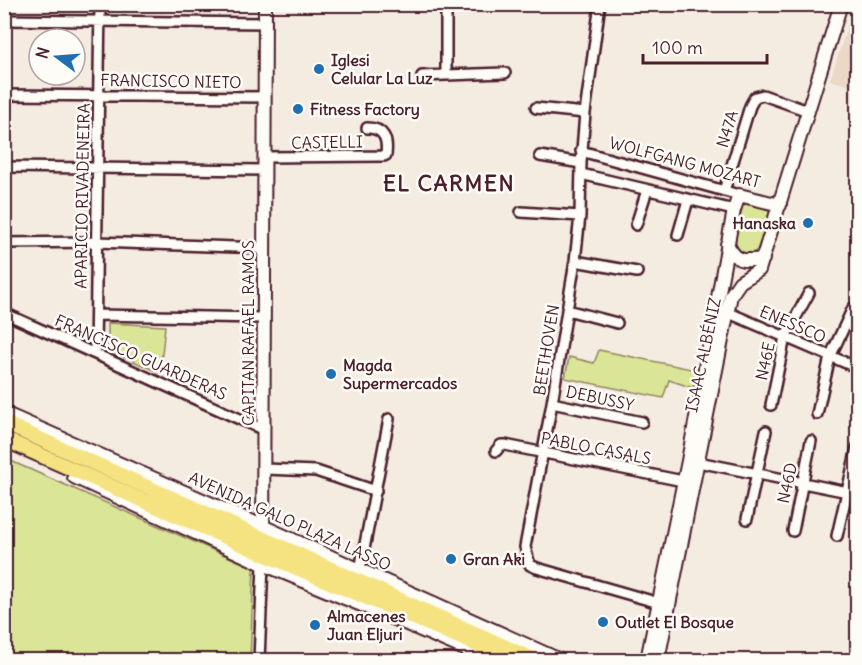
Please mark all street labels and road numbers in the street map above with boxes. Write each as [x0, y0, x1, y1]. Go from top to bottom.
street label: FRANCISCO NIETO [100, 70, 242, 92]
street label: APARICIO RIVADENEIRA [70, 103, 94, 289]
street label: N47A [712, 108, 742, 150]
street label: CASTELLI [291, 131, 363, 153]
street label: WOLFGANG MOZART [607, 132, 763, 192]
street label: CAPITAN RAFAEL RAMOS [238, 240, 258, 426]
street label: ISAAC ALBÉNIZ [681, 296, 725, 414]
street label: ENESSCO [757, 301, 829, 347]
street label: BEETHOVEN [529, 303, 563, 397]
street label: FRANCISCO GUARDERAS [52, 310, 230, 404]
street label: N46E [751, 340, 779, 382]
street label: DEBUSSY [564, 381, 636, 415]
street label: PABLO CASALS [539, 428, 653, 468]
street label: N46D [773, 461, 801, 505]
street label: AVENIDA GALO PLAZA LASSO [186, 467, 394, 575]

